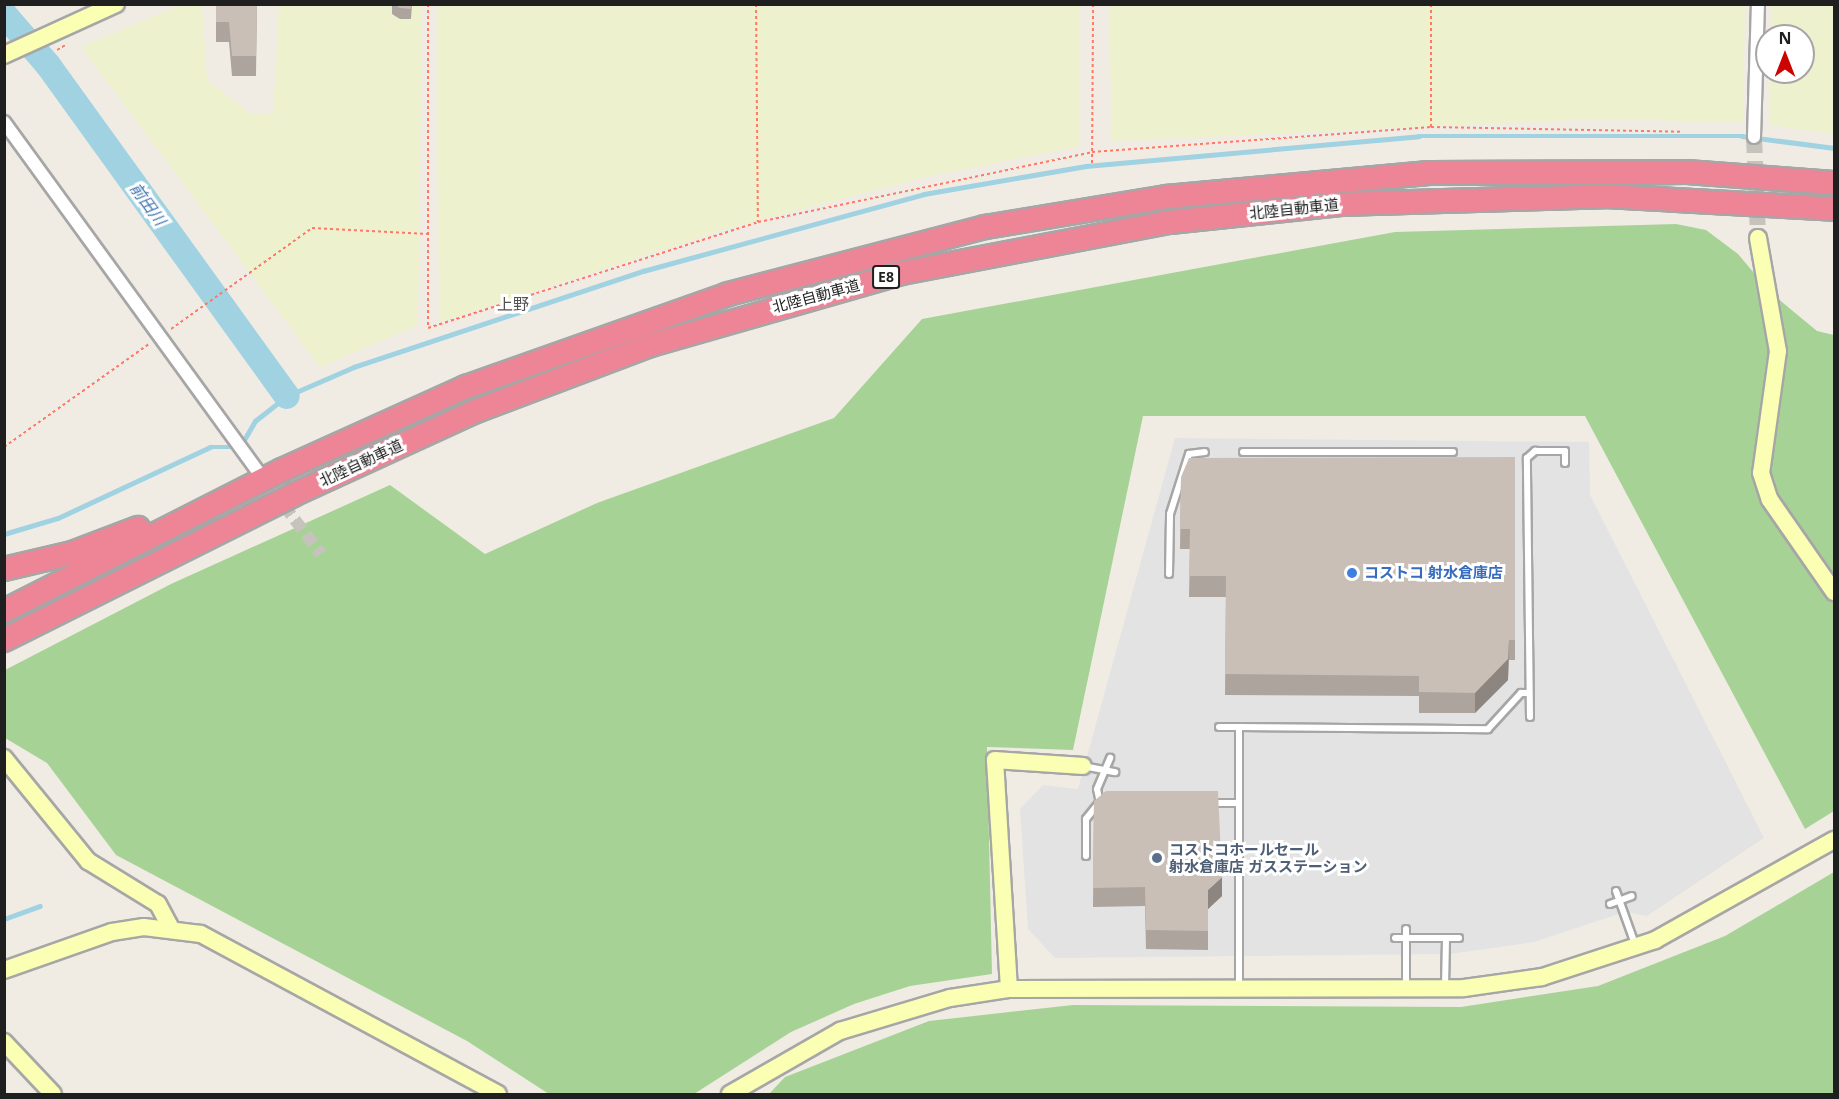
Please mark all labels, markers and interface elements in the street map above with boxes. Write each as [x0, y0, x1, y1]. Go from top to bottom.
north arrow [1755, 24, 1815, 84]
text: N [1778, 27, 1792, 49]
water label: 前田川 [126, 179, 170, 229]
street label: 北陸自動車道 [1248, 195, 1340, 223]
road number: E8 [871, 266, 901, 288]
street label: 北陸自動車道 [770, 276, 862, 316]
district label: 上野 [497, 294, 529, 314]
street label: 北陸自動車道 [316, 436, 406, 490]
place label: コストコ 射水倉庫店 [1364, 564, 1503, 582]
marker: コストコ 射水倉庫店 [1345, 566, 1359, 580]
place label: コストコホールセール 射水倉庫店 ガスステーション [1169, 840, 1368, 875]
marker: コストコホールセール 射水倉庫店 ガスステーション [1150, 851, 1164, 865]

